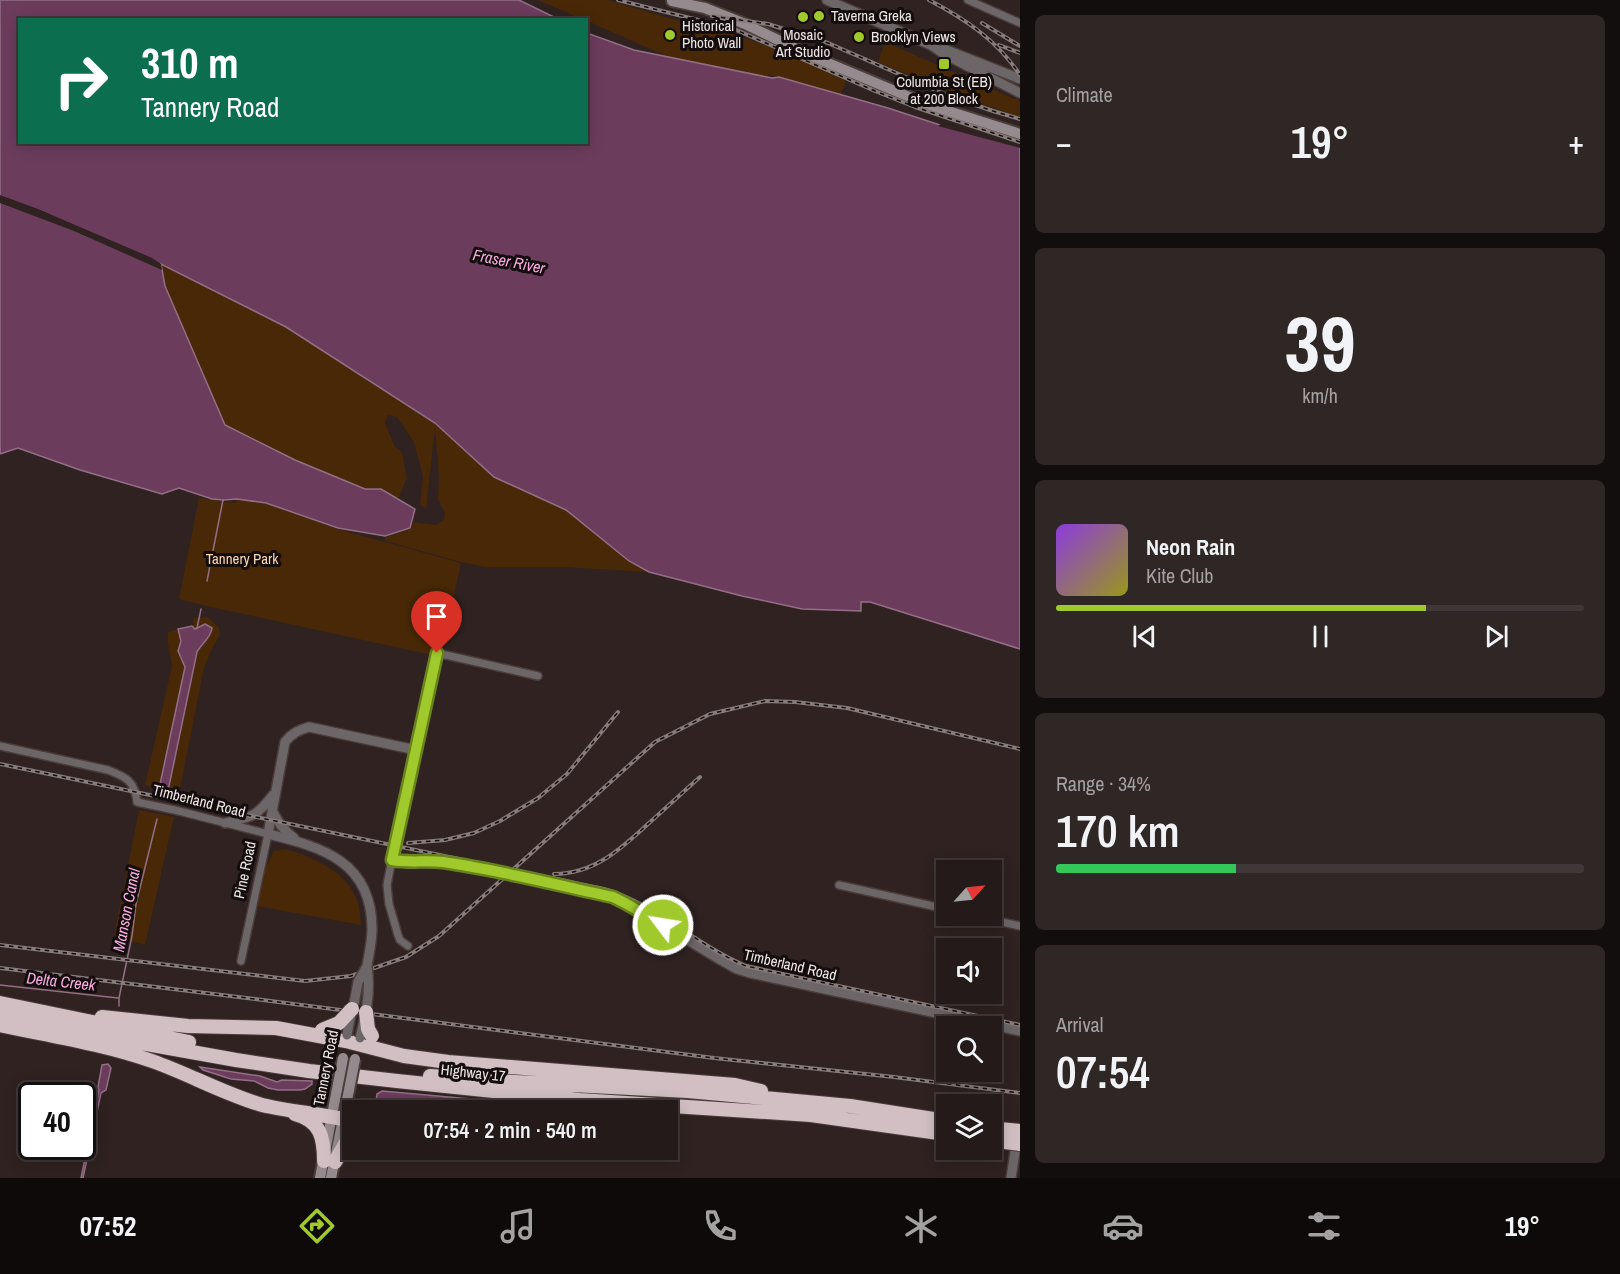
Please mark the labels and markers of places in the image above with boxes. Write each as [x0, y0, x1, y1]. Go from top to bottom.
place label: Taverna Greka [831, 5, 912, 26]
marker: Taverna Greka [812, 9, 826, 23]
marker: Mosaic Art Studio [796, 10, 810, 24]
place label: Historical Photo Wall [682, 15, 741, 53]
place label: Mosaic Art Studio [775, 24, 831, 62]
place label: Brooklyn Views [871, 26, 956, 47]
marker: Historical Photo Wall [663, 28, 677, 42]
marker: Brooklyn Views [852, 30, 866, 44]
marker: Columbia St (EB) at 200 Block [937, 57, 951, 71]
place label: Columbia St (EB) at 200 Block [896, 71, 992, 109]
pin [411, 591, 462, 653]

